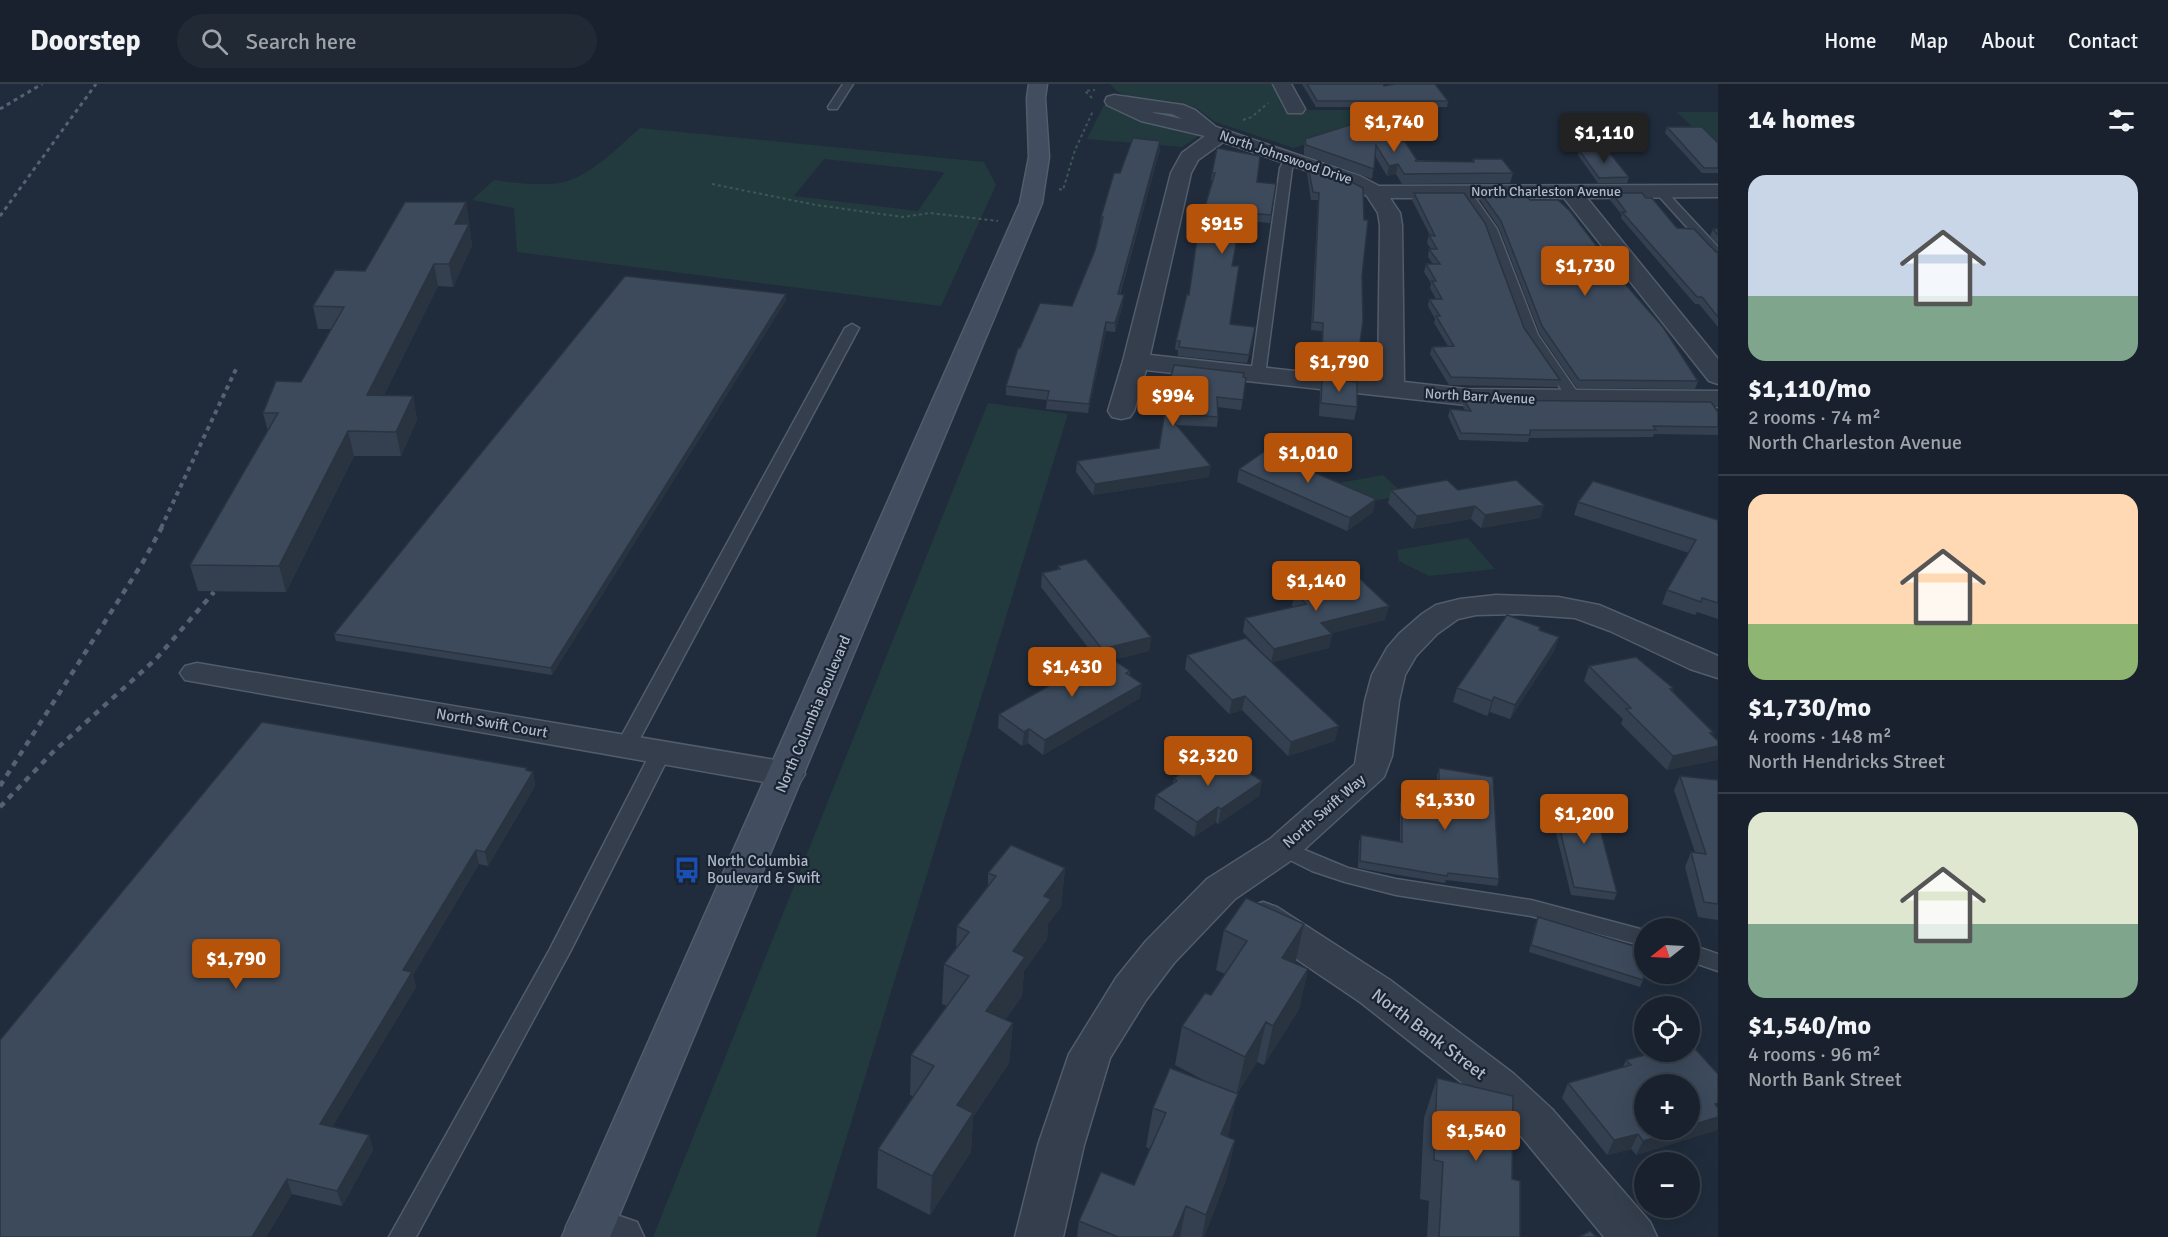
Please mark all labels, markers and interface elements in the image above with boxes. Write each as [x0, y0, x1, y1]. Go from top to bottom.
search box [177, 14, 597, 68]
text: Doorstep [30, 24, 141, 58]
icon: search [198, 25, 231, 58]
text: Search here [246, 28, 357, 55]
text: Home [1824, 28, 1877, 54]
text: Map [1910, 28, 1948, 54]
text: About [1981, 28, 2035, 54]
text: Contact [2068, 28, 2138, 54]
pin: $1,740 [1345, 102, 1443, 153]
text: 14 homes [1748, 104, 1855, 136]
icon: filters [2105, 104, 2138, 137]
text: $1,740 [1364, 109, 1424, 134]
pin: $1,110 [1555, 113, 1653, 164]
text: $1,110 [1574, 120, 1634, 145]
street label: North Johnswood Drive [1217, 127, 1354, 188]
street label: North Charleston Avenue [1471, 183, 1621, 200]
pin: $915 [1186, 204, 1258, 255]
text: $915 [1200, 211, 1244, 236]
icon: home [1889, 214, 1997, 322]
pin: $1,730 [1536, 246, 1634, 297]
text: $1,730 [1555, 253, 1615, 278]
pin: $1,790 [1290, 342, 1388, 393]
text: $1,790 [1309, 349, 1369, 374]
text: $1,110/mo [1748, 373, 1871, 405]
pin: $994 [1137, 376, 1209, 427]
text: $994 [1151, 383, 1195, 408]
street label: North Barr Avenue [1424, 385, 1536, 408]
text: 2 rooms · 74 m² [1748, 405, 1881, 430]
text: North Charleston Avenue [1748, 430, 1962, 455]
pin: $1,010 [1259, 433, 1357, 484]
text: $1,010 [1278, 440, 1338, 465]
icon: home [1889, 533, 1997, 641]
pin: $1,140 [1267, 561, 1365, 612]
text: $1,140 [1286, 568, 1346, 593]
street label: North Columbia Boulevard [772, 633, 854, 795]
pin: $1,430 [1023, 647, 1121, 698]
text: $1,430 [1042, 654, 1102, 679]
text: $1,730/mo [1748, 692, 1871, 724]
street label: North Swift Court [435, 704, 549, 742]
text: 4 rooms · 148 m² [1748, 724, 1892, 749]
pin: $2,320 [1159, 736, 1257, 787]
text: $2,320 [1178, 743, 1238, 768]
text: North Hendricks Street [1748, 749, 1945, 774]
street label: North Swift Way [1279, 770, 1369, 852]
pin: $1,330 [1396, 780, 1494, 831]
text: $1,330 [1415, 787, 1475, 812]
pin: $1,200 [1535, 794, 1633, 845]
text: $1,200 [1554, 801, 1614, 826]
icon: home [1889, 851, 1997, 959]
place label: North Columbia Boulevard & Swift [707, 852, 820, 887]
bus stop icon: North Columbia Boulevard & Swift [672, 855, 702, 885]
north arrow [1634, 918, 1700, 984]
map controls [1634, 918, 1700, 1218]
pin: $1,790 [187, 939, 285, 990]
text: $1,790 [206, 946, 266, 971]
street label: North Bank Street [1367, 984, 1491, 1084]
button: locate [1634, 996, 1700, 1062]
text: $1,540/mo [1748, 1010, 1871, 1042]
text: 4 rooms · 96 m² [1748, 1042, 1881, 1067]
text: North Bank Street [1748, 1067, 1902, 1092]
button: + [1634, 1074, 1700, 1140]
pin: $1,540 [1427, 1111, 1525, 1162]
text: $1,540 [1446, 1118, 1506, 1143]
button: − [1634, 1152, 1700, 1218]

